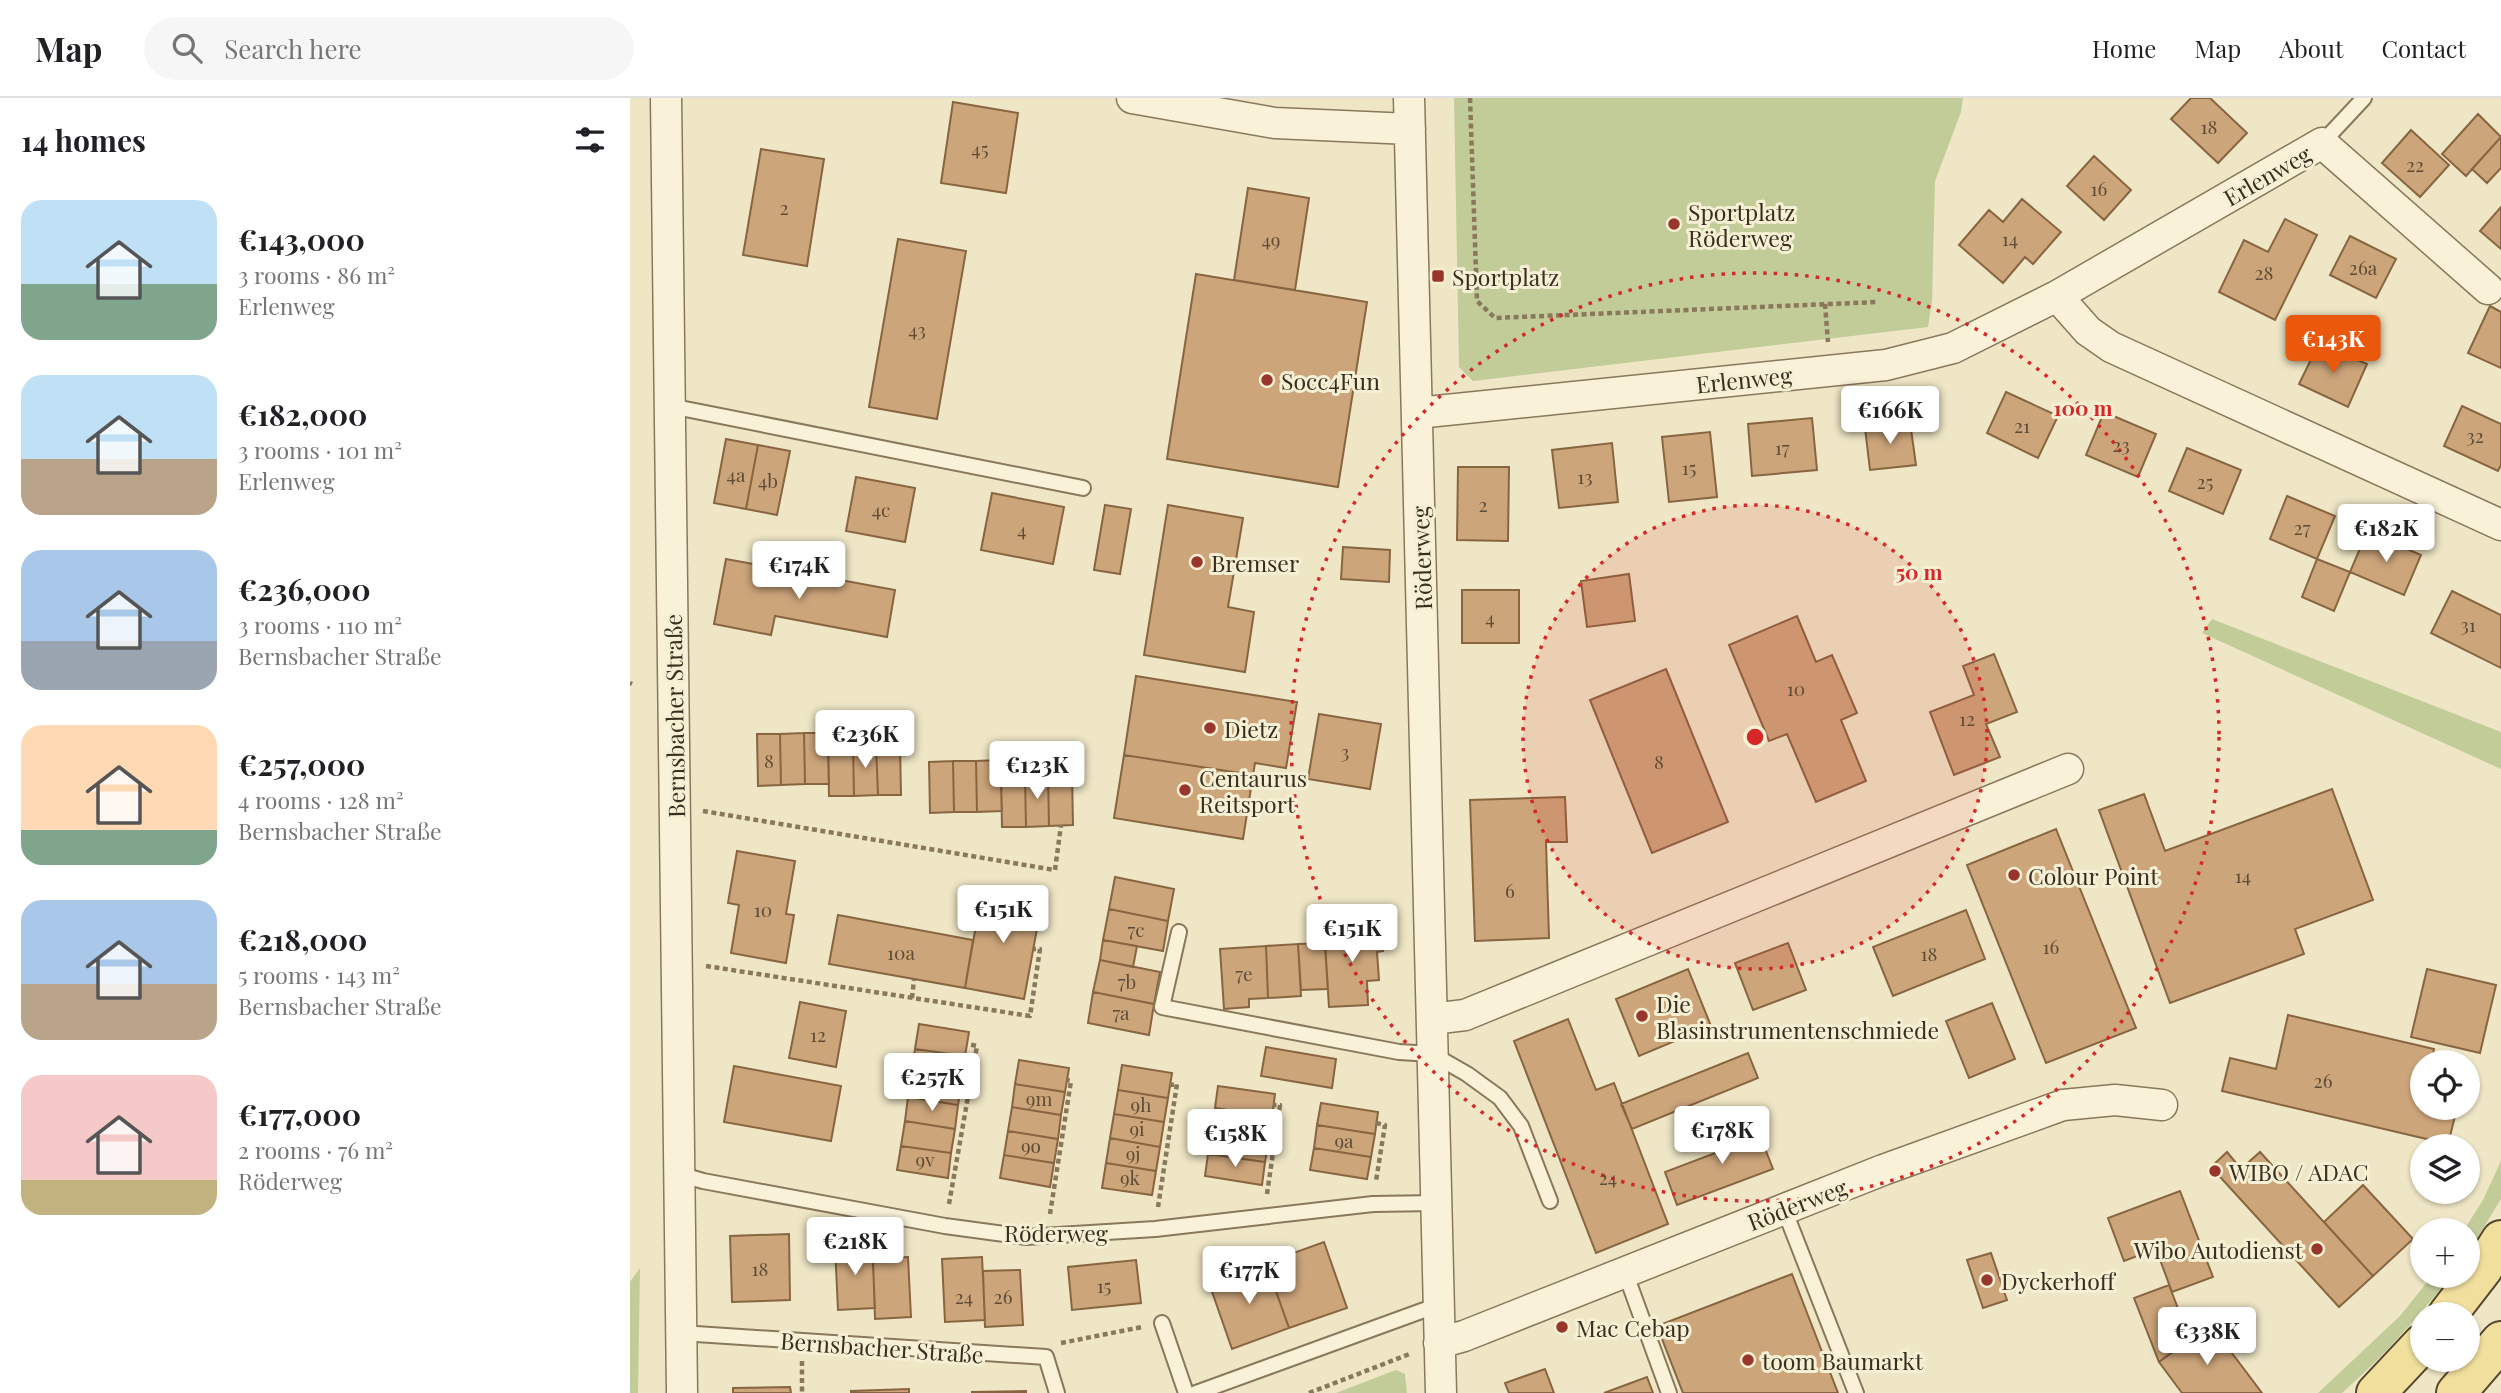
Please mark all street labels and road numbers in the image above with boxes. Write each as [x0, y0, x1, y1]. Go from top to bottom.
street label: Erlenweg [2217, 137, 2317, 213]
street label: Erlenweg [1694, 359, 1794, 399]
street label: Röderweg [1404, 505, 1438, 611]
street label: Bernsbacher Straße [657, 614, 691, 818]
street label: Röderweg [1743, 1171, 1851, 1237]
street label: Röderweg [1004, 1217, 1108, 1248]
street label: Bernsbacher Straße [779, 1324, 985, 1370]

